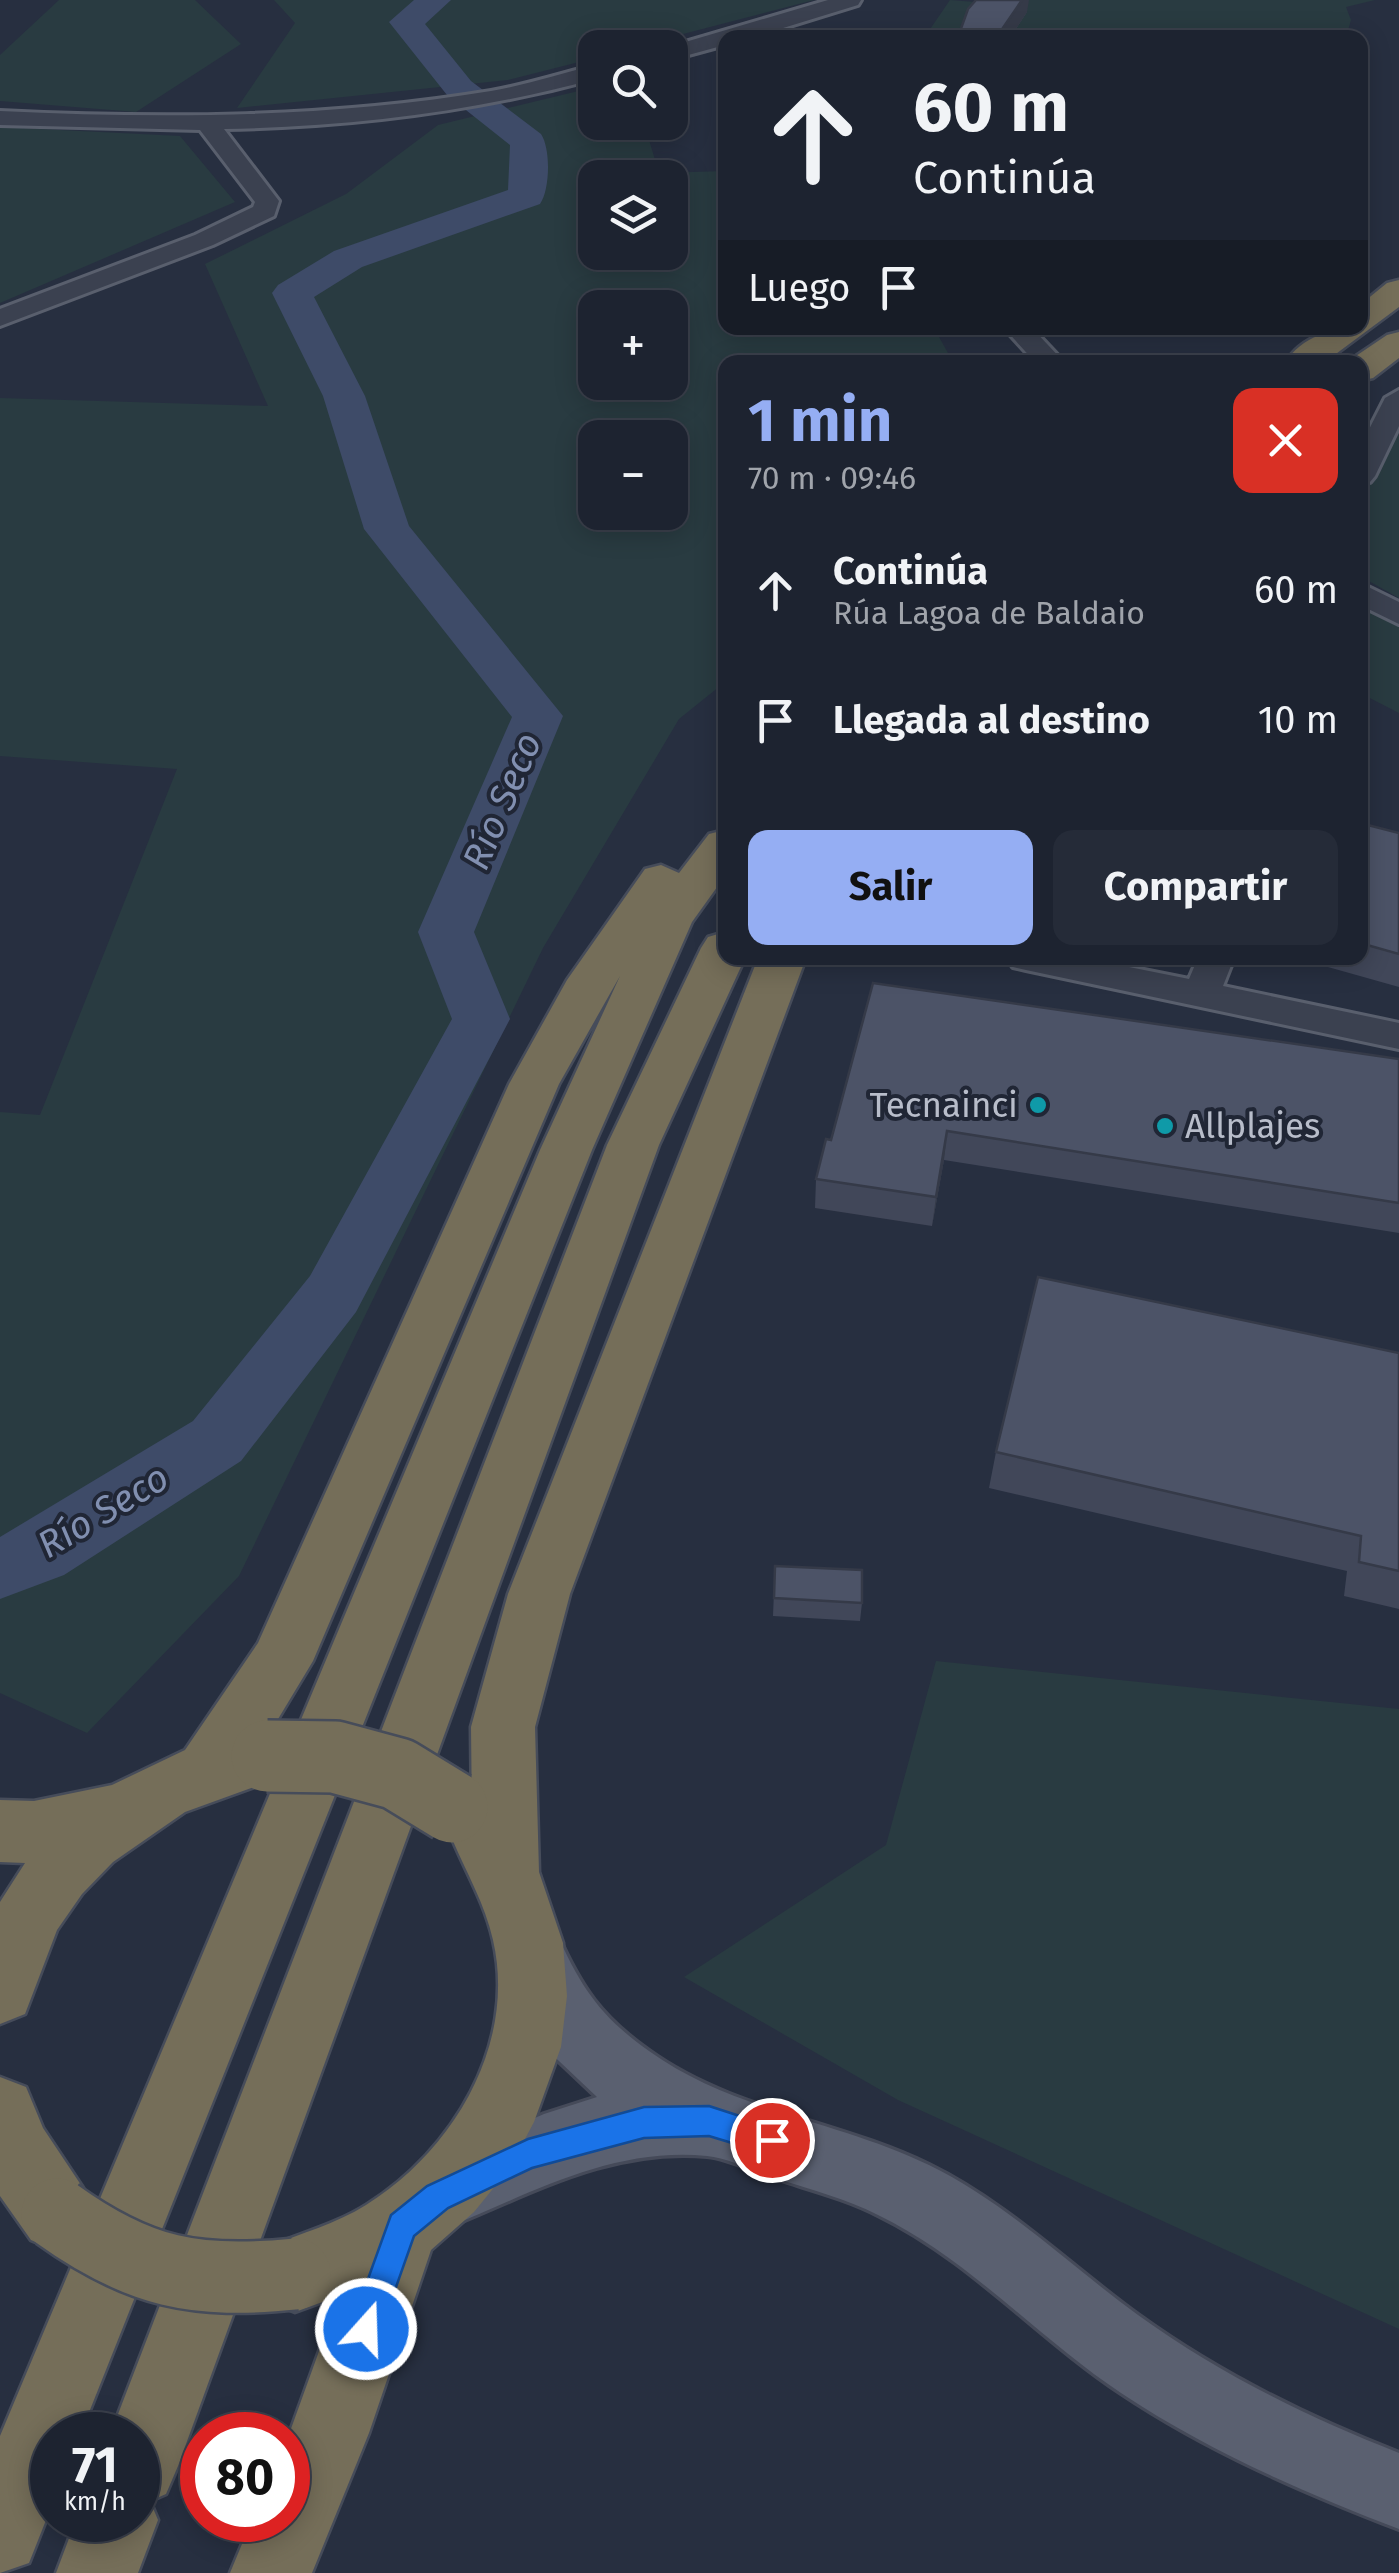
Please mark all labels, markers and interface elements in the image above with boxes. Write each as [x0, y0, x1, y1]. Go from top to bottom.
map controls [578, 30, 688, 530]
button: search [578, 30, 688, 140]
text: 60 m [913, 66, 1069, 150]
icon: ahead [748, 70, 878, 200]
text: Continúa [913, 151, 1096, 205]
button: layers [578, 160, 688, 270]
icon: arrive [871, 260, 926, 315]
text: Luego [748, 265, 851, 311]
button: + [578, 290, 688, 400]
text: 1 min [748, 385, 892, 457]
button: close [1233, 388, 1338, 493]
button: − [578, 420, 688, 530]
text: 70 m · 09:46 [748, 459, 916, 497]
text: Continúa [833, 548, 988, 594]
icon: ahead [748, 563, 803, 618]
text: 60 m [1254, 567, 1338, 613]
text: Rúa Lagoa de Baldaio [833, 594, 1145, 632]
icon: arrive [748, 693, 803, 748]
text: Llegada al destino [833, 697, 1150, 743]
text: 10 m [1258, 697, 1338, 743]
water label: Río Seco [453, 726, 551, 876]
button: Salir [748, 830, 1033, 945]
button: Compartir [1053, 830, 1338, 945]
place label: Tecnainci [869, 1084, 1018, 1126]
marker: Tecnainci [1027, 1094, 1049, 1116]
place label: Allplajes [1185, 1105, 1320, 1147]
marker: Allplajes [1154, 1115, 1176, 1137]
water label: Río Seco [29, 1454, 177, 1568]
pin [730, 2098, 815, 2183]
icon: arrive [745, 2113, 800, 2168]
position arrow [314, 2277, 418, 2381]
speed limit sign: 80 [180, 2412, 310, 2542]
text: 71 [72, 2435, 118, 2495]
text: km/h [64, 2487, 126, 2517]

